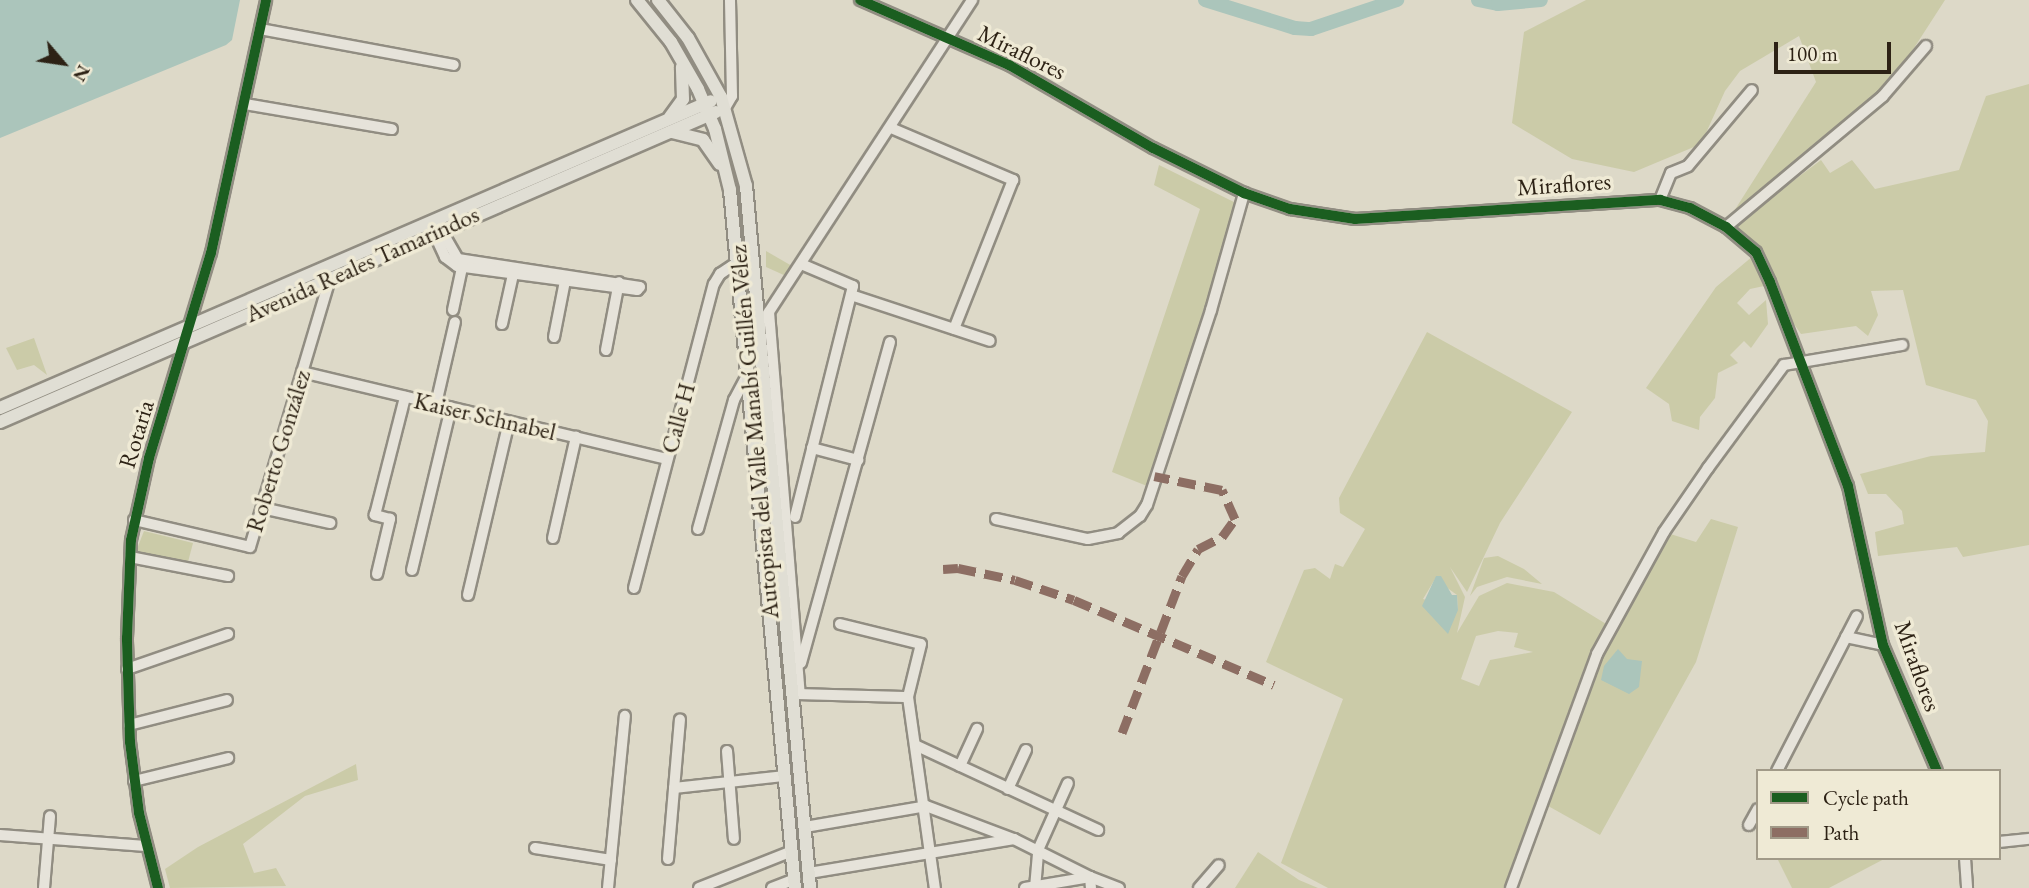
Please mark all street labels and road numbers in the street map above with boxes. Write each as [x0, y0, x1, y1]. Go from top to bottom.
street label: Miraflores [973, 18, 1071, 86]
street label: Miraflores [1516, 166, 1612, 202]
street label: Avenida Reales Tamarindos [241, 199, 483, 329]
street label: Autopista del Valle Manabí Guillén Vélez [723, 244, 785, 620]
street label: Roberto González [240, 367, 316, 535]
street label: Calle H [655, 380, 701, 456]
street label: Kaiser Schnabel [411, 386, 559, 446]
street label: Rotaria [112, 397, 160, 471]
street label: Miraflores [1888, 617, 1948, 715]

